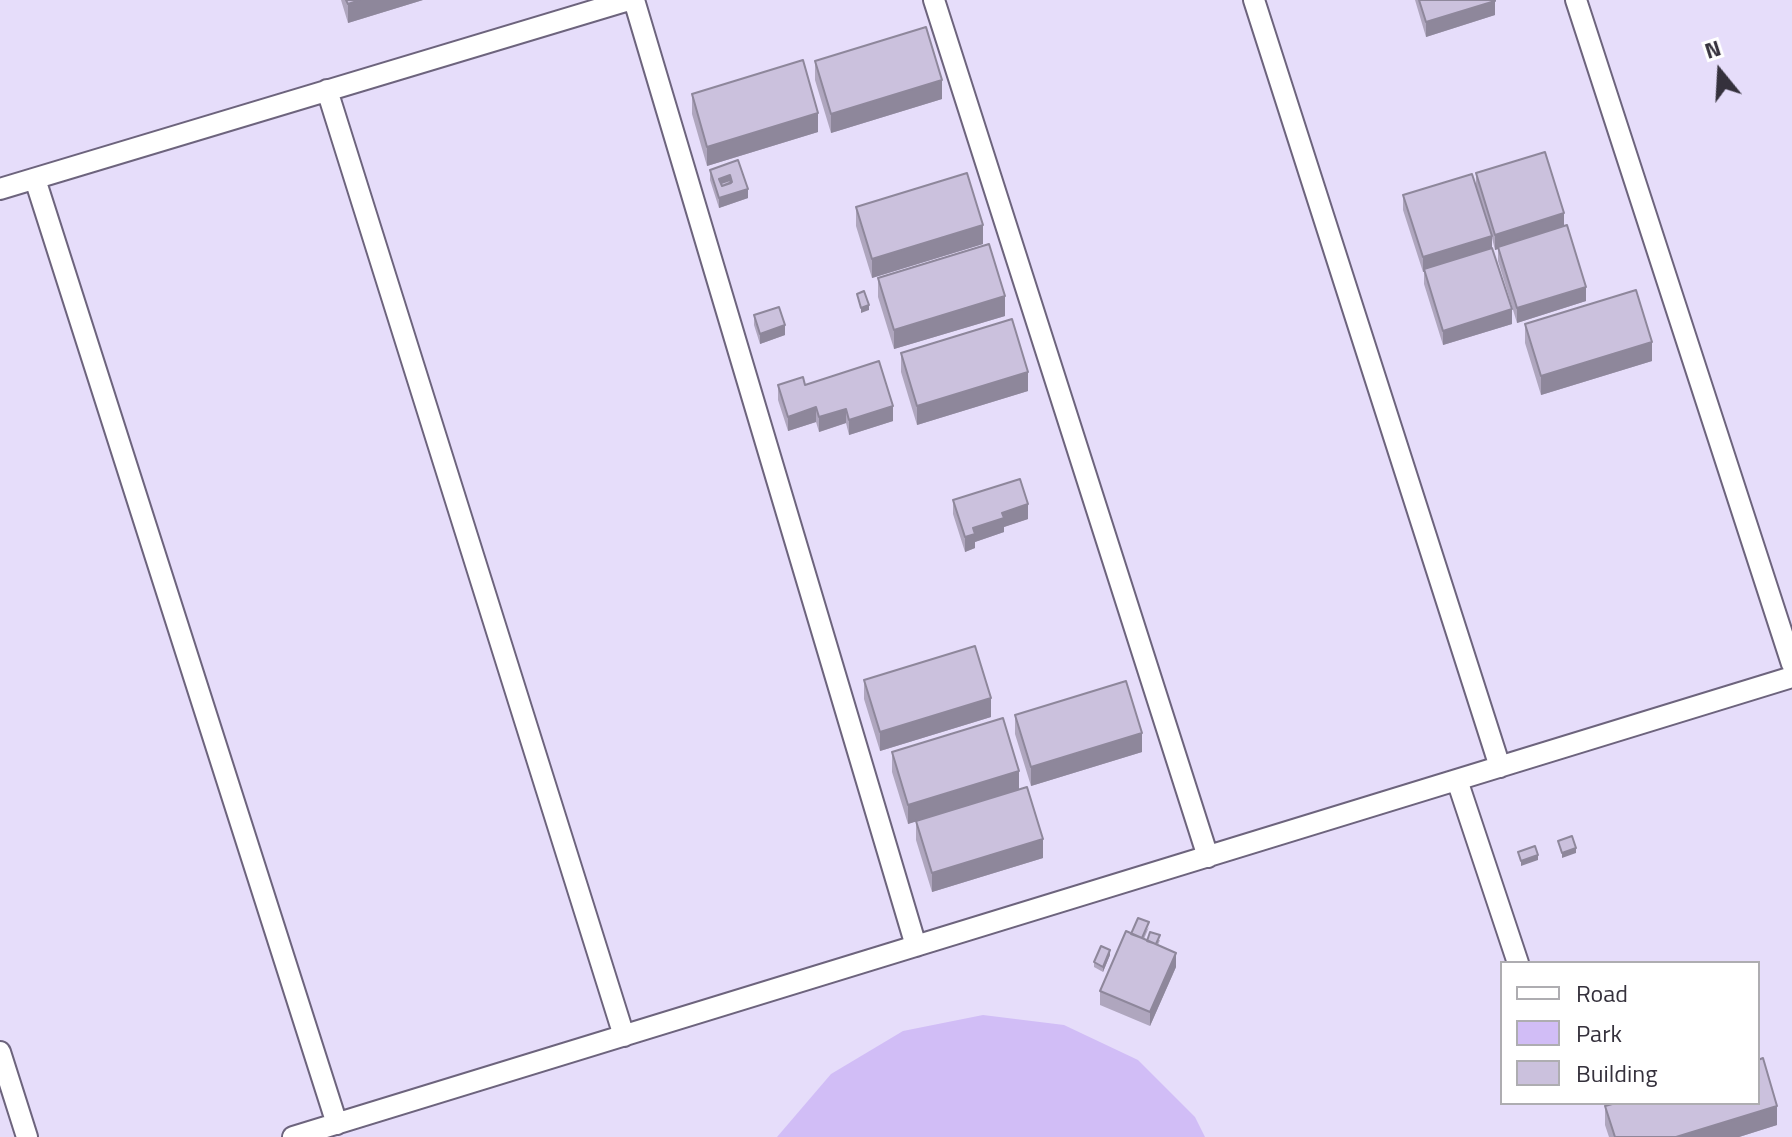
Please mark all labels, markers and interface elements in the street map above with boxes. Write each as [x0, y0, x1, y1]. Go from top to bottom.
text: N [1700, 31, 1725, 68]
north arrow [1680, 32, 1760, 112]
legend [1500, 961, 1760, 1105]
text: Road [1576, 975, 1628, 1011]
text: Park [1576, 1015, 1622, 1051]
text: Building [1576, 1055, 1658, 1091]

